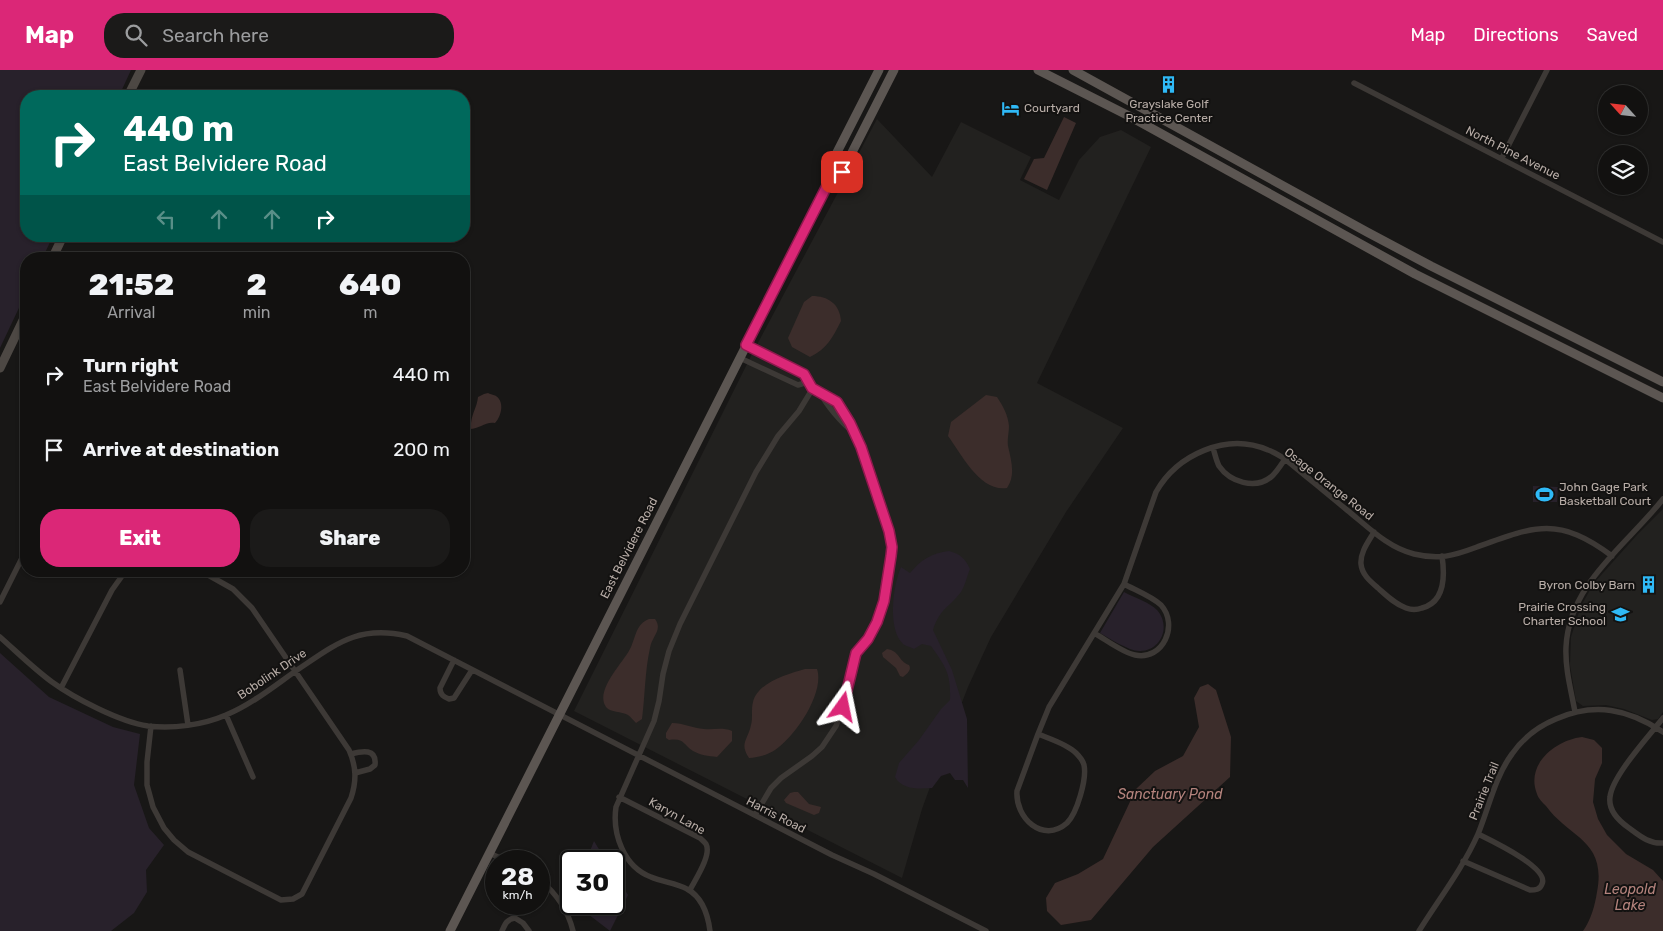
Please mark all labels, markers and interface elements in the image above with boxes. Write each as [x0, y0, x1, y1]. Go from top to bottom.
search box [104, 13, 454, 58]
text: Map [25, 21, 74, 49]
icon: search [122, 21, 150, 49]
text: Search here [162, 24, 269, 47]
text: Map [1410, 24, 1445, 46]
text: Directions [1473, 24, 1559, 46]
text: Saved [1587, 24, 1638, 46]
building icon: Grayslake Golf Practice Center [1159, 75, 1179, 95]
north arrow [1598, 85, 1648, 135]
map controls [1598, 85, 1648, 195]
place label: Grayslake Golf Practice Center [1125, 97, 1213, 125]
hotel icon: Courtyard [1000, 98, 1020, 118]
place label: Courtyard [1024, 101, 1080, 115]
text: 440 m [123, 108, 234, 150]
icon: right [40, 110, 105, 175]
street label: North Pine Avenue [1463, 123, 1563, 183]
button: layers [1598, 145, 1648, 195]
text: East Belvidere Road [123, 150, 327, 177]
pin [821, 151, 863, 193]
icon: arrive [828, 158, 856, 186]
icon: left [152, 205, 180, 233]
icon: ahead [205, 205, 233, 233]
icon: ahead [258, 205, 286, 233]
icon: right [311, 205, 339, 233]
text: 21:52 [89, 267, 174, 303]
text: 2 [246, 267, 267, 303]
text: 640 [339, 267, 401, 303]
text: Arrival [107, 303, 155, 322]
text: min [243, 303, 271, 322]
text: m [363, 303, 377, 322]
text: Turn right [83, 354, 178, 377]
icon: right [40, 361, 68, 389]
text: 440 m [393, 363, 450, 386]
text: East Belvidere Road [83, 377, 231, 396]
icon: arrive [40, 436, 68, 464]
text: Arrive at destination [83, 438, 279, 461]
text: 200 m [393, 438, 450, 461]
street label: Osage Orange Road [1282, 445, 1376, 523]
place label: John Gage Park Basketball Court [1559, 480, 1651, 508]
sports icon: John Gage Park Basketball Court [1535, 484, 1555, 504]
street label: East Belvidere Road [598, 495, 660, 601]
button: Exit [40, 509, 240, 567]
button: Share [250, 509, 450, 567]
building icon: Byron Colby Barn [1639, 575, 1659, 595]
place label: Byron Colby Barn [1538, 578, 1635, 592]
place label: Prairie Crossing Charter School [1518, 600, 1606, 628]
school or university icon: Prairie Crossing Charter School [1610, 604, 1630, 624]
street label: Bobolink Drive [235, 646, 309, 702]
position arrow [816, 680, 868, 732]
street label: Prairie Trail [1466, 760, 1502, 822]
water label: Sanctuary Pond [1117, 786, 1223, 803]
street label: Harris Road [744, 794, 808, 836]
street label: Karyn Lane [646, 795, 708, 837]
speed limit sign: 30 [560, 850, 625, 915]
text: 28 [501, 862, 534, 891]
water label: Leopold Lake [1604, 881, 1656, 914]
text: km/h [503, 888, 532, 902]

